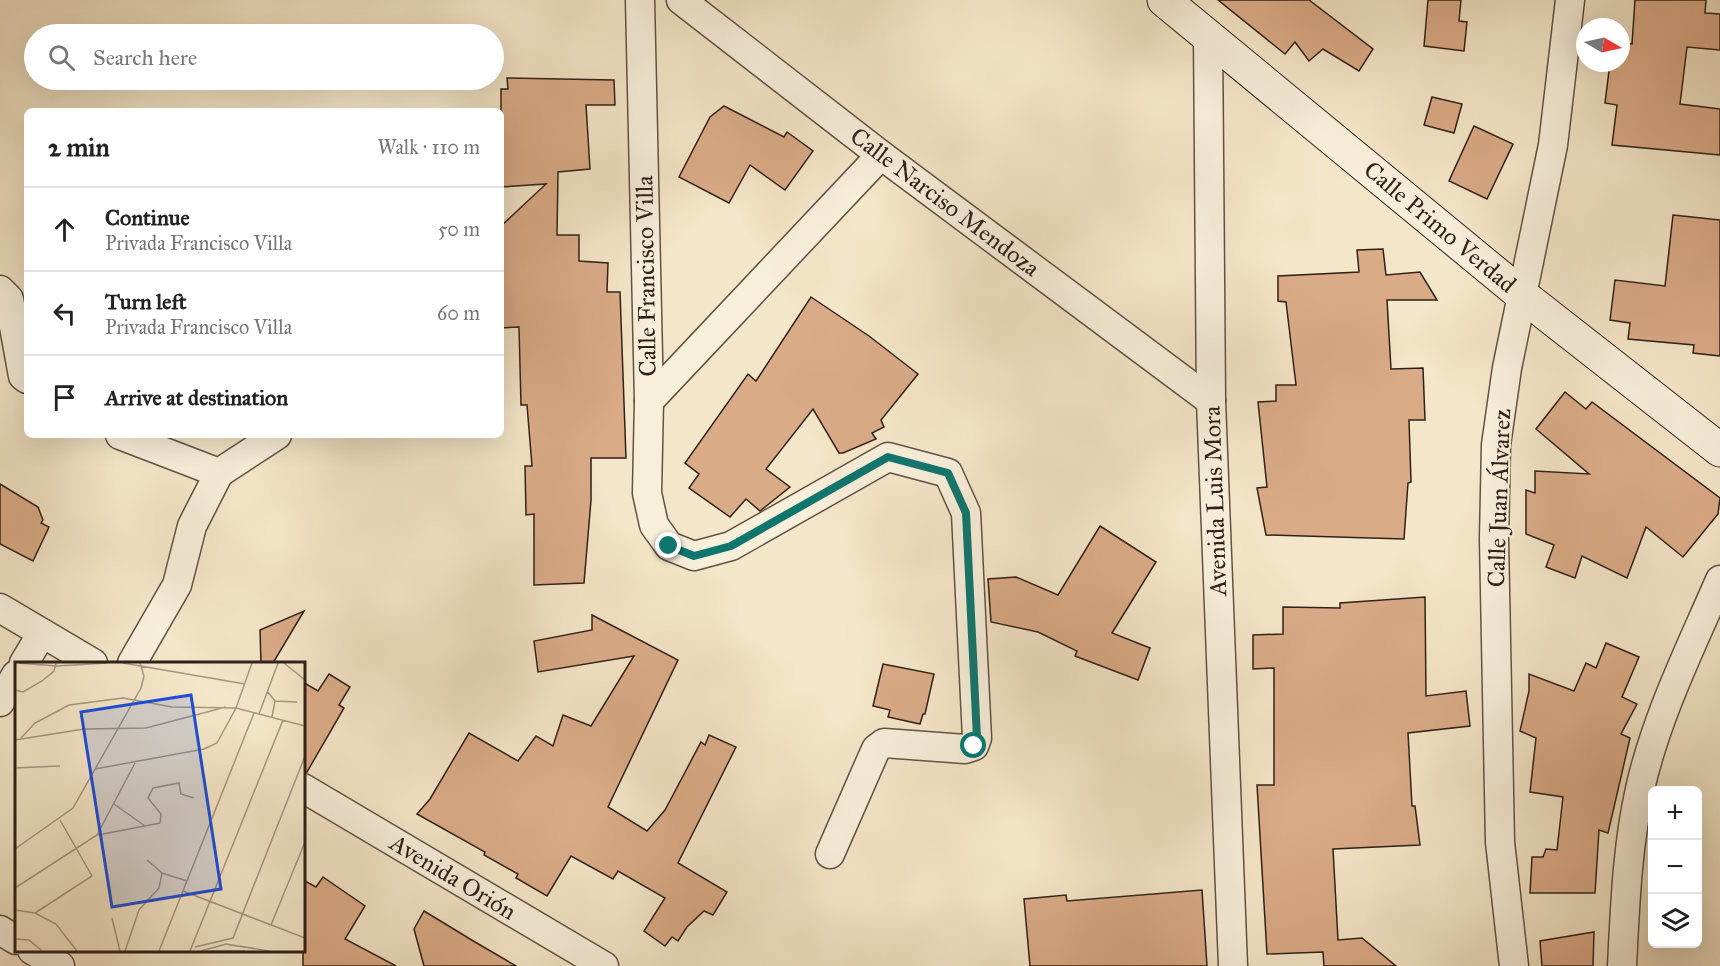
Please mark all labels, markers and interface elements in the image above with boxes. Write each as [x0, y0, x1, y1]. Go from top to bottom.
north arrow [1576, 18, 1630, 72]
search box [24, 24, 504, 90]
icon: search [45, 41, 78, 74]
text: Search here [93, 44, 197, 71]
street label: Calle Narciso Mendoza [844, 121, 1046, 284]
text: 2 min [48, 131, 109, 163]
text: Walk · 110 m [377, 135, 480, 159]
street label: Calle Primo Verdad [1358, 155, 1522, 299]
street label: Calle Francisco Villa [629, 174, 663, 377]
text: Continue [105, 204, 190, 231]
icon: ahead [48, 213, 81, 246]
text: 50 m [438, 217, 480, 241]
text: Privada Francisco Villa [105, 231, 292, 255]
text: Turn left [105, 288, 187, 315]
icon: left [48, 297, 81, 330]
text: 60 m [437, 301, 480, 325]
text: Privada Francisco Villa [105, 315, 292, 339]
icon: arrive [48, 381, 81, 414]
text: Arrive at destination [105, 384, 288, 411]
street label: Avenida Luis Mora [1197, 405, 1233, 598]
street label: Calle Juan Álvarez [1481, 408, 1517, 588]
route end [655, 532, 681, 558]
inset map [15, 662, 304, 951]
route start [960, 732, 986, 758]
map controls [1648, 786, 1702, 948]
button: + [1648, 786, 1702, 840]
street label: Avenida Orión [383, 827, 522, 927]
button: − [1648, 840, 1702, 894]
button: layers [1648, 894, 1702, 948]

